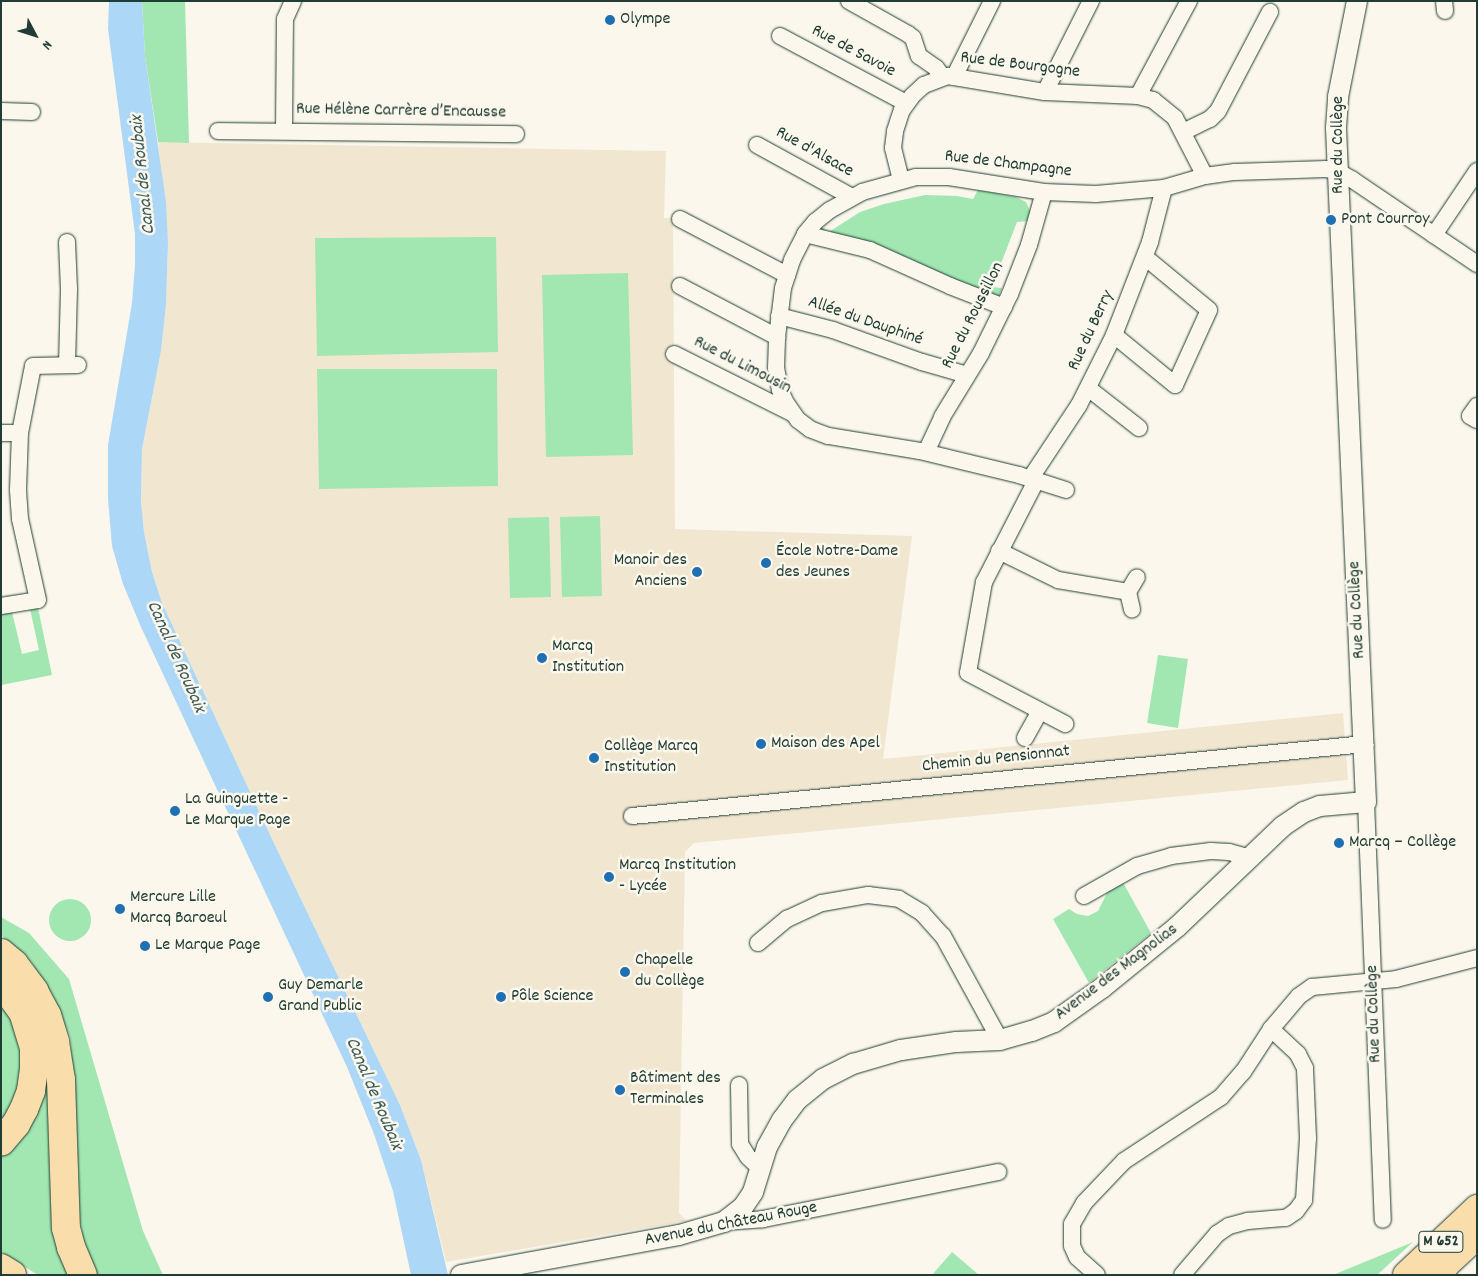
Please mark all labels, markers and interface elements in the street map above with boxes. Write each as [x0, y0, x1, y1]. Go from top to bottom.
place label: Olympe [620, 9, 670, 31]
north arrow [10, 10, 60, 60]
marker: Olympe [604, 14, 616, 26]
street label: Rue de Savoie [807, 21, 899, 83]
text: N [37, 36, 56, 54]
street label: Rue de Bourgogne [959, 48, 1081, 84]
street label: Rue du Collège [1328, 96, 1350, 194]
street label: Rue Hélène Carrère d’Encausse [296, 99, 506, 125]
water label: Canal de Roubaix [126, 114, 162, 236]
street label: Rue d'Alsace [771, 123, 857, 183]
street label: Rue de Champagne [943, 146, 1073, 184]
place label: Pont Courroy [1341, 209, 1430, 231]
marker: Pont Courroy [1325, 214, 1337, 226]
street label: Rue du Roussillon [938, 259, 1010, 373]
street label: Rue du Berry [1064, 287, 1120, 375]
street label: Allée du Dauphiné [805, 292, 925, 352]
street label: Rue du Limousin [689, 332, 795, 400]
place label: École Notre-Dame des Jeunes [776, 542, 898, 584]
place label: Manoir des Anciens [614, 551, 687, 594]
marker: École Notre-Dame des Jeunes [760, 557, 772, 569]
street label: Rue du Collège [1345, 561, 1371, 659]
marker: Manoir des Anciens [691, 566, 703, 578]
water label: Canal de Roubaix [140, 598, 210, 716]
place label: Marcq Institution [552, 637, 624, 680]
marker: Marcq Institution [536, 652, 548, 664]
place label: Maison des Apel [771, 733, 880, 755]
place label: Collège Marcq Institution [604, 737, 698, 780]
marker: Maison des Apel [755, 738, 767, 750]
street label: Chemin du Pensionnat [921, 741, 1071, 779]
marker: Collège Marcq Institution [588, 752, 600, 764]
place label: La Guinguette - Le Marque Page [185, 790, 290, 832]
marker: La Guinguette - Le Marque Page [169, 805, 181, 817]
place label: Marcq – Collège [1349, 832, 1456, 854]
marker: Marcq – Collège [1333, 837, 1345, 849]
place label: Marcq Institution - Lycée [619, 856, 736, 899]
marker: Marcq Institution - Lycée [603, 871, 615, 883]
place label: Mercure Lille Marcq Baroeul [130, 888, 227, 931]
marker: Mercure Lille Marcq Baroeul [114, 903, 126, 915]
street label: Avenue des Magnolias [1051, 920, 1183, 1026]
place label: Le Marque Page [155, 935, 260, 957]
marker: Le Marque Page [139, 940, 151, 952]
place label: Chapelle du Collège [635, 951, 704, 994]
street label: Rue du Collège [1362, 965, 1388, 1063]
marker: Chapelle du Collège [619, 966, 631, 978]
place label: Guy Demarle Grand Public [278, 976, 363, 1019]
place label: Pôle Science [511, 986, 593, 1008]
marker: Guy Demarle Grand Public [262, 991, 274, 1003]
marker: Pôle Science [495, 991, 507, 1003]
water label: Canal de Roubaix [339, 1034, 407, 1154]
place label: Bâtiment des Terminales [630, 1069, 721, 1112]
marker: Bâtiment des Terminales [614, 1084, 626, 1096]
street label: Avenue du Château Rouge [643, 1198, 819, 1252]
road number: M 652 [1417, 1228, 1465, 1256]

